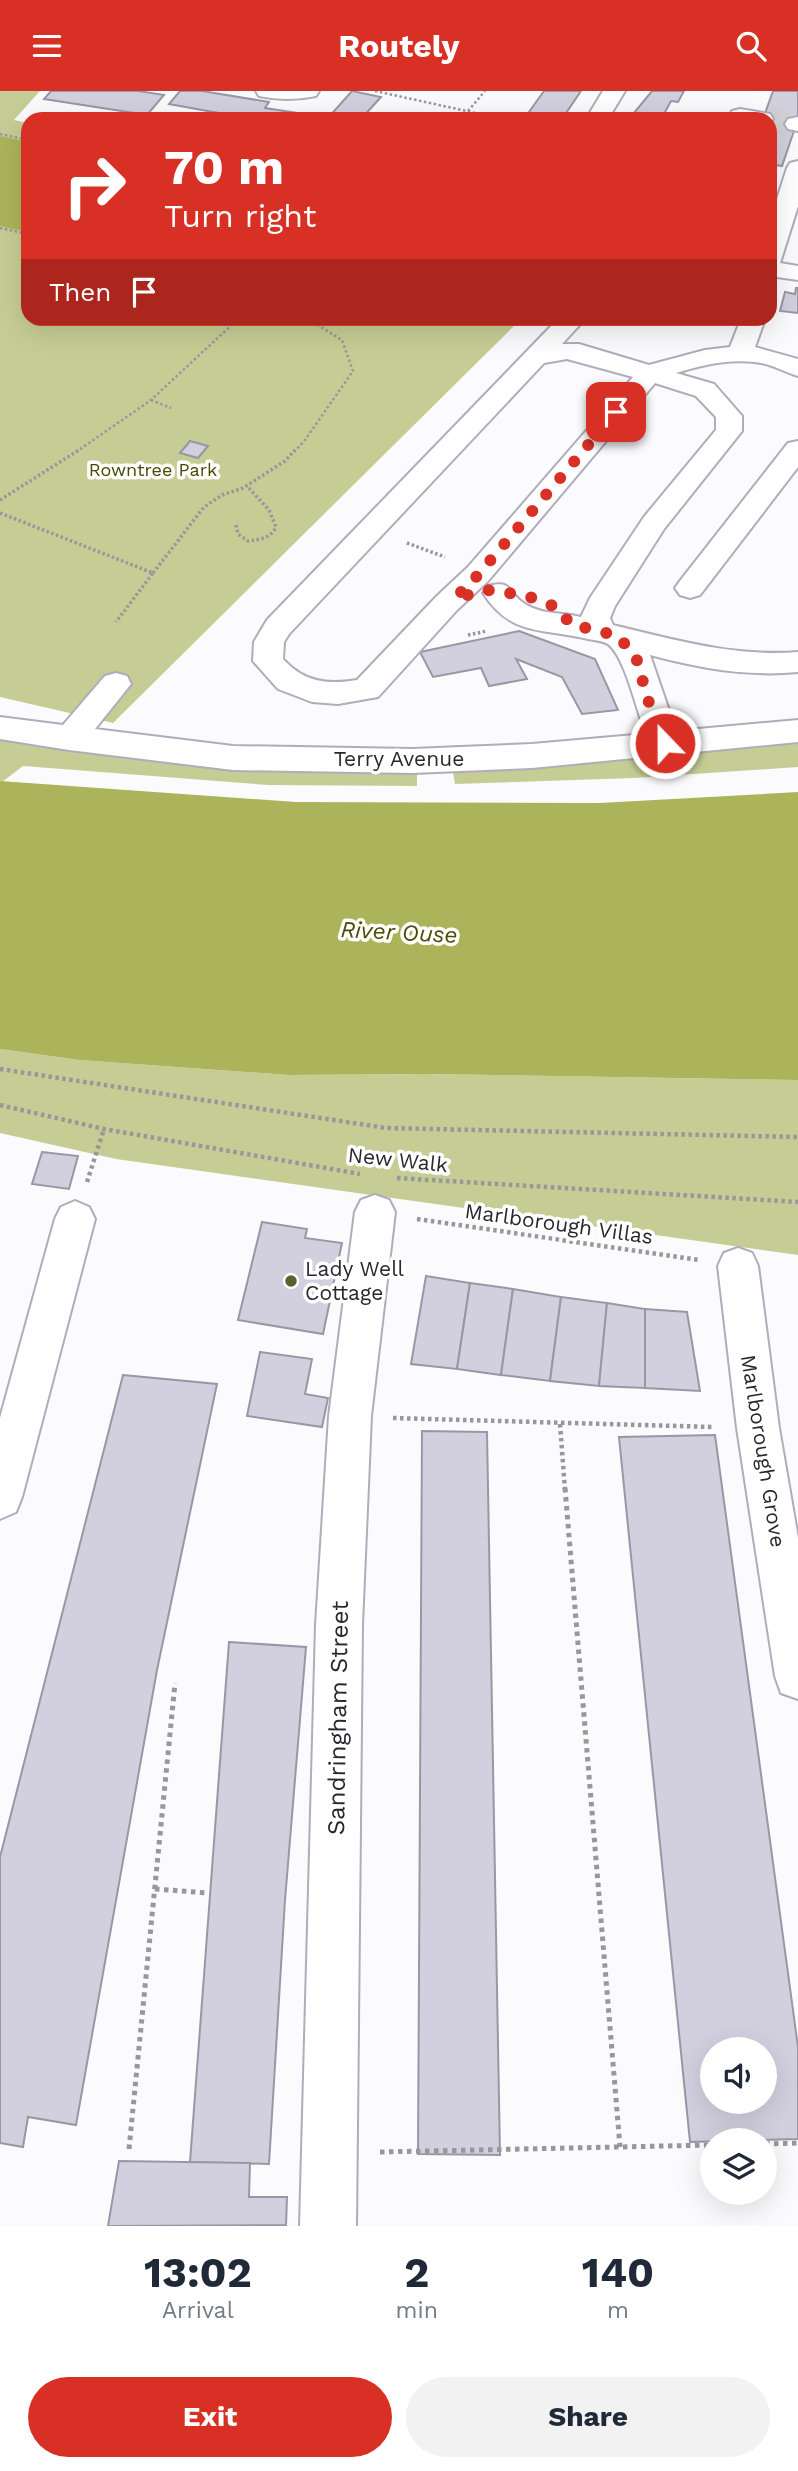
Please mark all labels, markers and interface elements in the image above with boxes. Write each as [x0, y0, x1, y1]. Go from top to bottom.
icon: menu [28, 27, 66, 65]
text: Routely [338, 27, 460, 65]
icon: search [732, 27, 770, 65]
text: 70 m [164, 138, 284, 196]
icon: right [49, 140, 140, 231]
text: Turn right [164, 197, 316, 235]
icon: arrive [125, 273, 163, 311]
text: Then [49, 277, 111, 307]
pin [586, 382, 646, 442]
icon: arrive [597, 393, 635, 431]
park label: Rowntree Park [89, 459, 217, 480]
position arrow [628, 706, 702, 780]
street label: Terry Avenue [334, 746, 464, 771]
water label: River Ouse [340, 916, 458, 949]
street label: New Walk [347, 1142, 449, 1177]
street label: Marlborough Villas [463, 1198, 655, 1249]
place label: Lady Well Cottage [305, 1256, 405, 1305]
marker: Lady Well Cottage [283, 1273, 299, 1289]
street label: Marlborough Grove [736, 1353, 791, 1549]
street label: Sandringham Street [322, 1601, 354, 1835]
map controls [700, 2037, 777, 2205]
button: sound [700, 2037, 777, 2114]
button: layers [700, 2128, 777, 2205]
text: 13:02 [144, 2248, 252, 2297]
text: 2 [404, 2248, 429, 2297]
text: 140 [582, 2248, 654, 2297]
text: Arrival [162, 2297, 234, 2324]
text: min [396, 2297, 438, 2324]
text: m [607, 2297, 629, 2324]
button: Exit [28, 2377, 392, 2457]
button: Share [406, 2377, 770, 2457]

